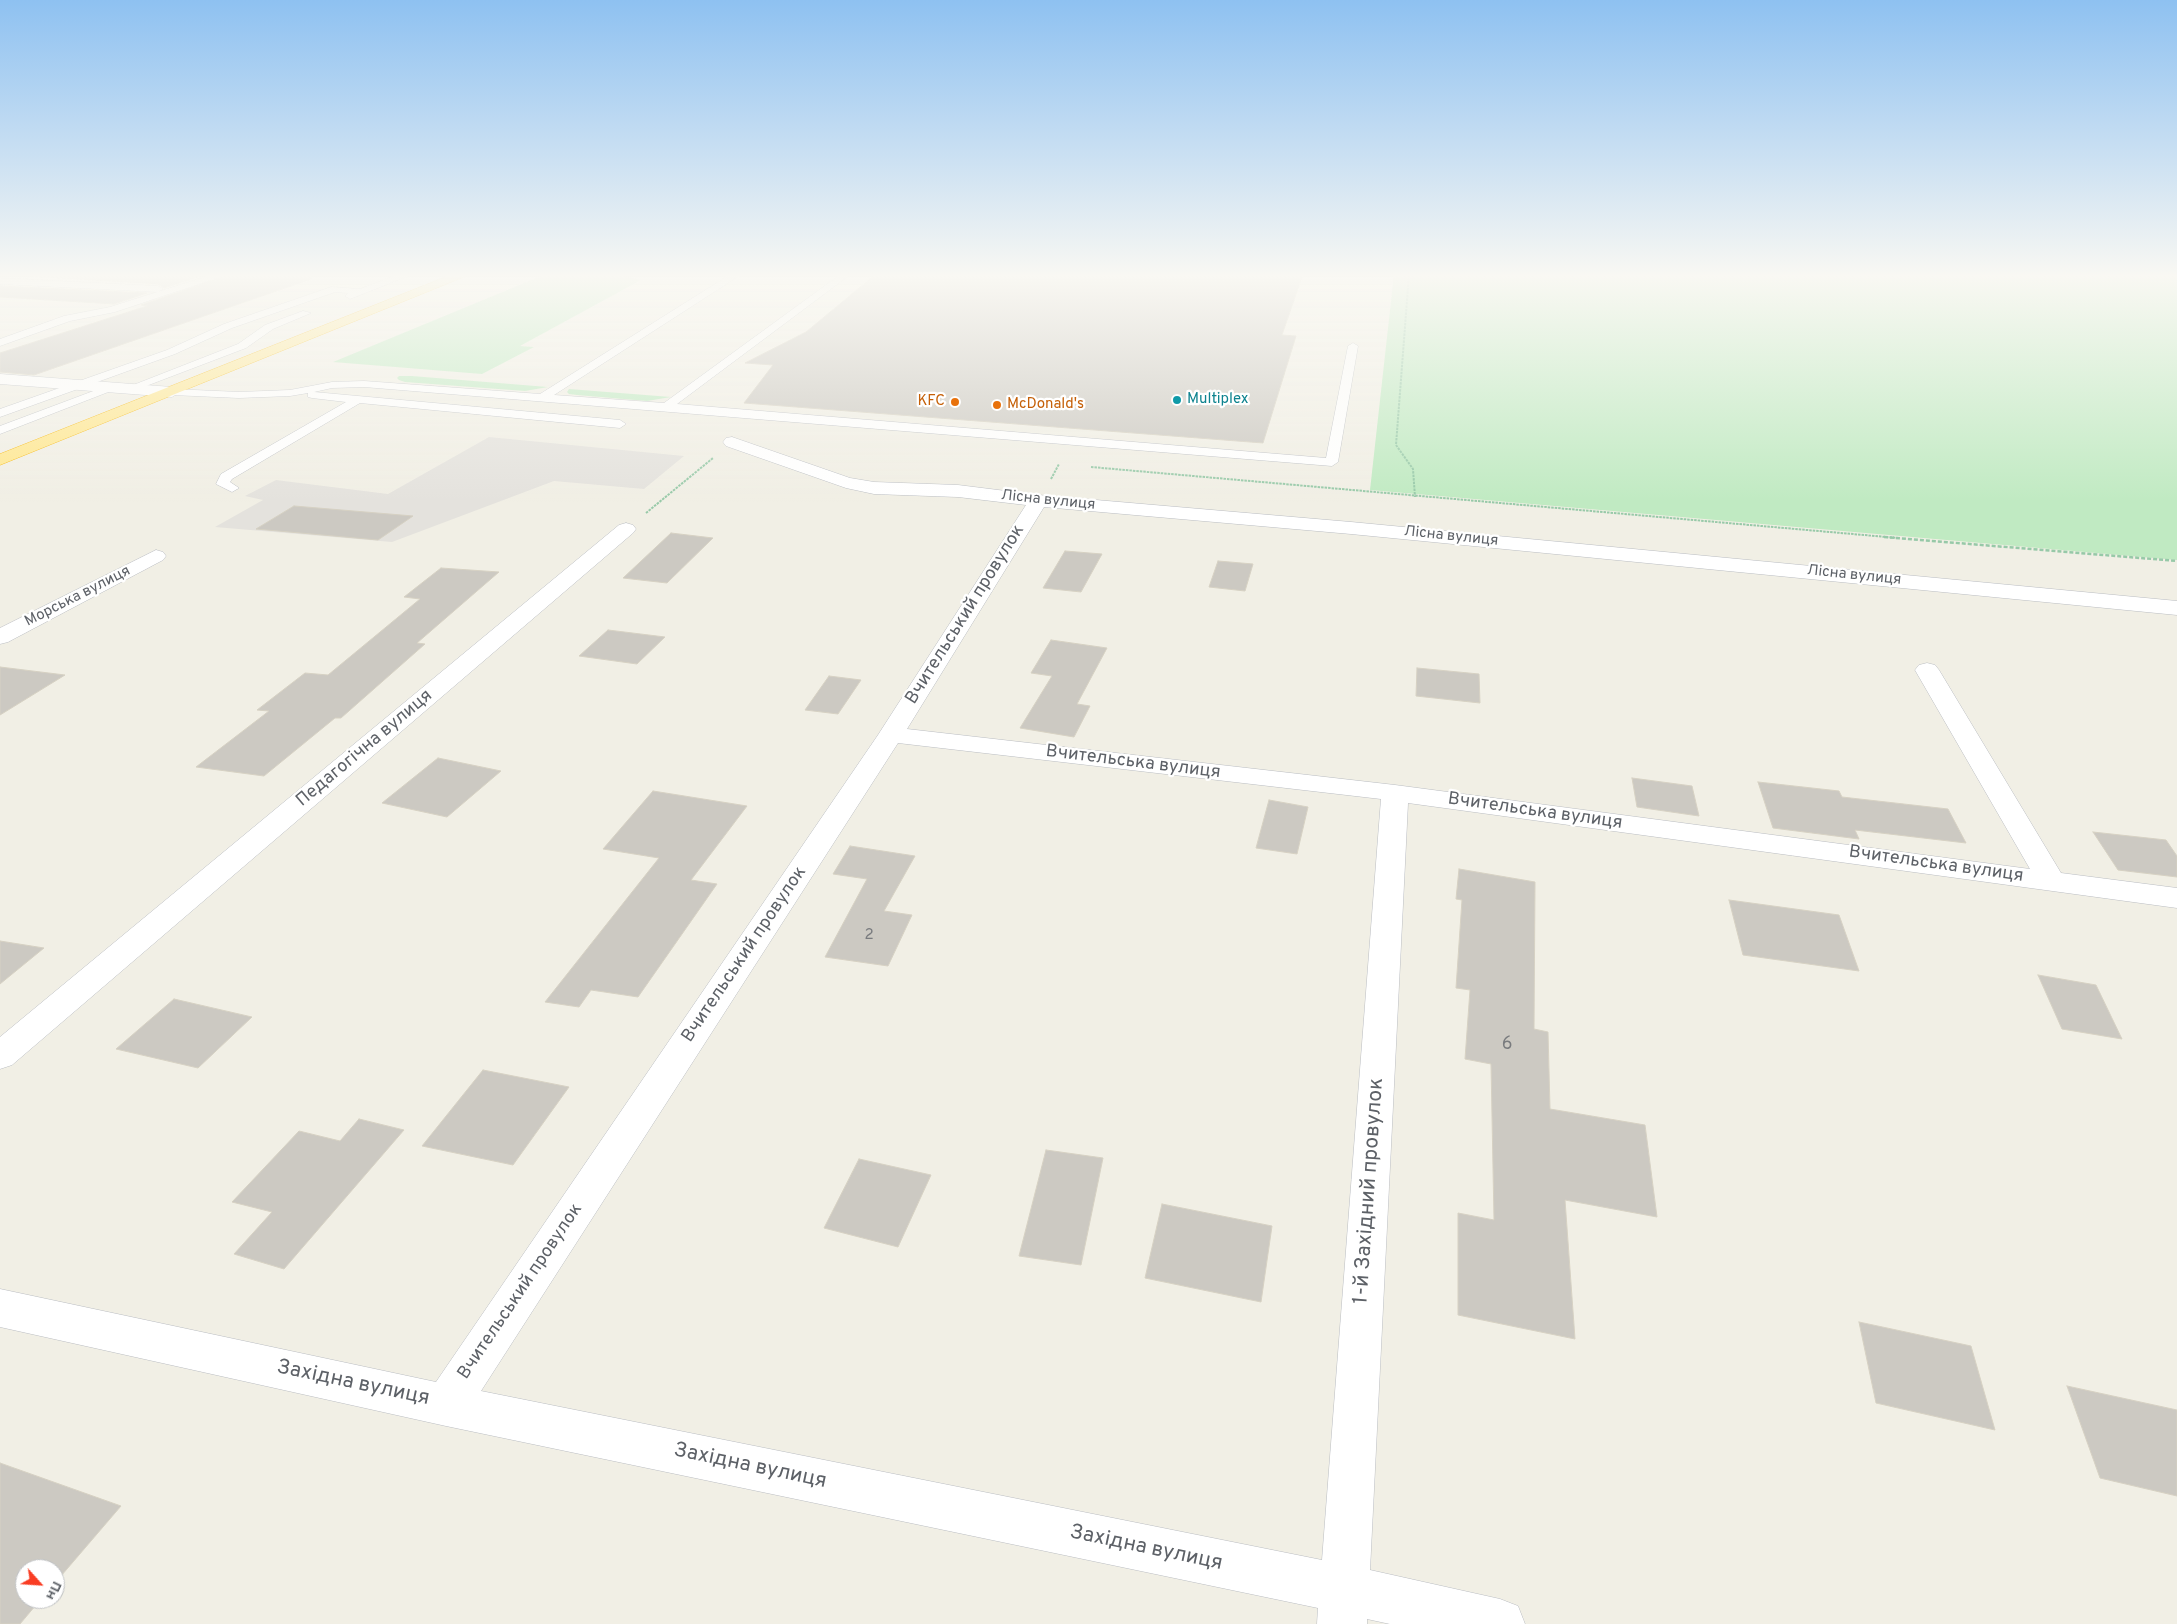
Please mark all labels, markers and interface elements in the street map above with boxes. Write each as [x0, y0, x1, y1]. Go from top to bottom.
place label: Multiplex [1187, 391, 1248, 409]
place label: KFC [917, 393, 945, 411]
marker: Multiplex [1171, 394, 1183, 406]
marker: KFC [949, 396, 961, 408]
place label: McDonald's [1007, 396, 1084, 414]
marker: McDonald's [991, 399, 1003, 411]
street label: Лісна вулиця [1000, 487, 1096, 515]
street label: Вчительський провулок [902, 521, 1030, 709]
street label: Лісна вулиця [1403, 523, 1499, 551]
street label: Лісна вулиця [1806, 562, 1902, 590]
street label: Морська вулиця [22, 563, 134, 631]
street label: Педагогічна вулиця [293, 686, 437, 812]
street label: Вчительська вулиця [1044, 742, 1222, 784]
street label: Вчительська вулиця [1446, 789, 1624, 835]
street label: Вчительська вулиця [1847, 842, 2025, 888]
street label: Вчительський провулок [678, 863, 812, 1047]
house number: 2 [864, 927, 874, 945]
house number: 6 [1502, 1034, 1512, 1056]
street label: 1-й Західний провулок [1350, 1077, 1390, 1305]
street label: Вчительський провулок [454, 1200, 588, 1384]
street label: Західна вулиця [274, 1356, 432, 1412]
street label: Західна вулиця [671, 1439, 829, 1495]
street label: Західна вулиця [1067, 1521, 1225, 1577]
north arrow [15, 1559, 65, 1609]
text: Пн [41, 1578, 65, 1603]

